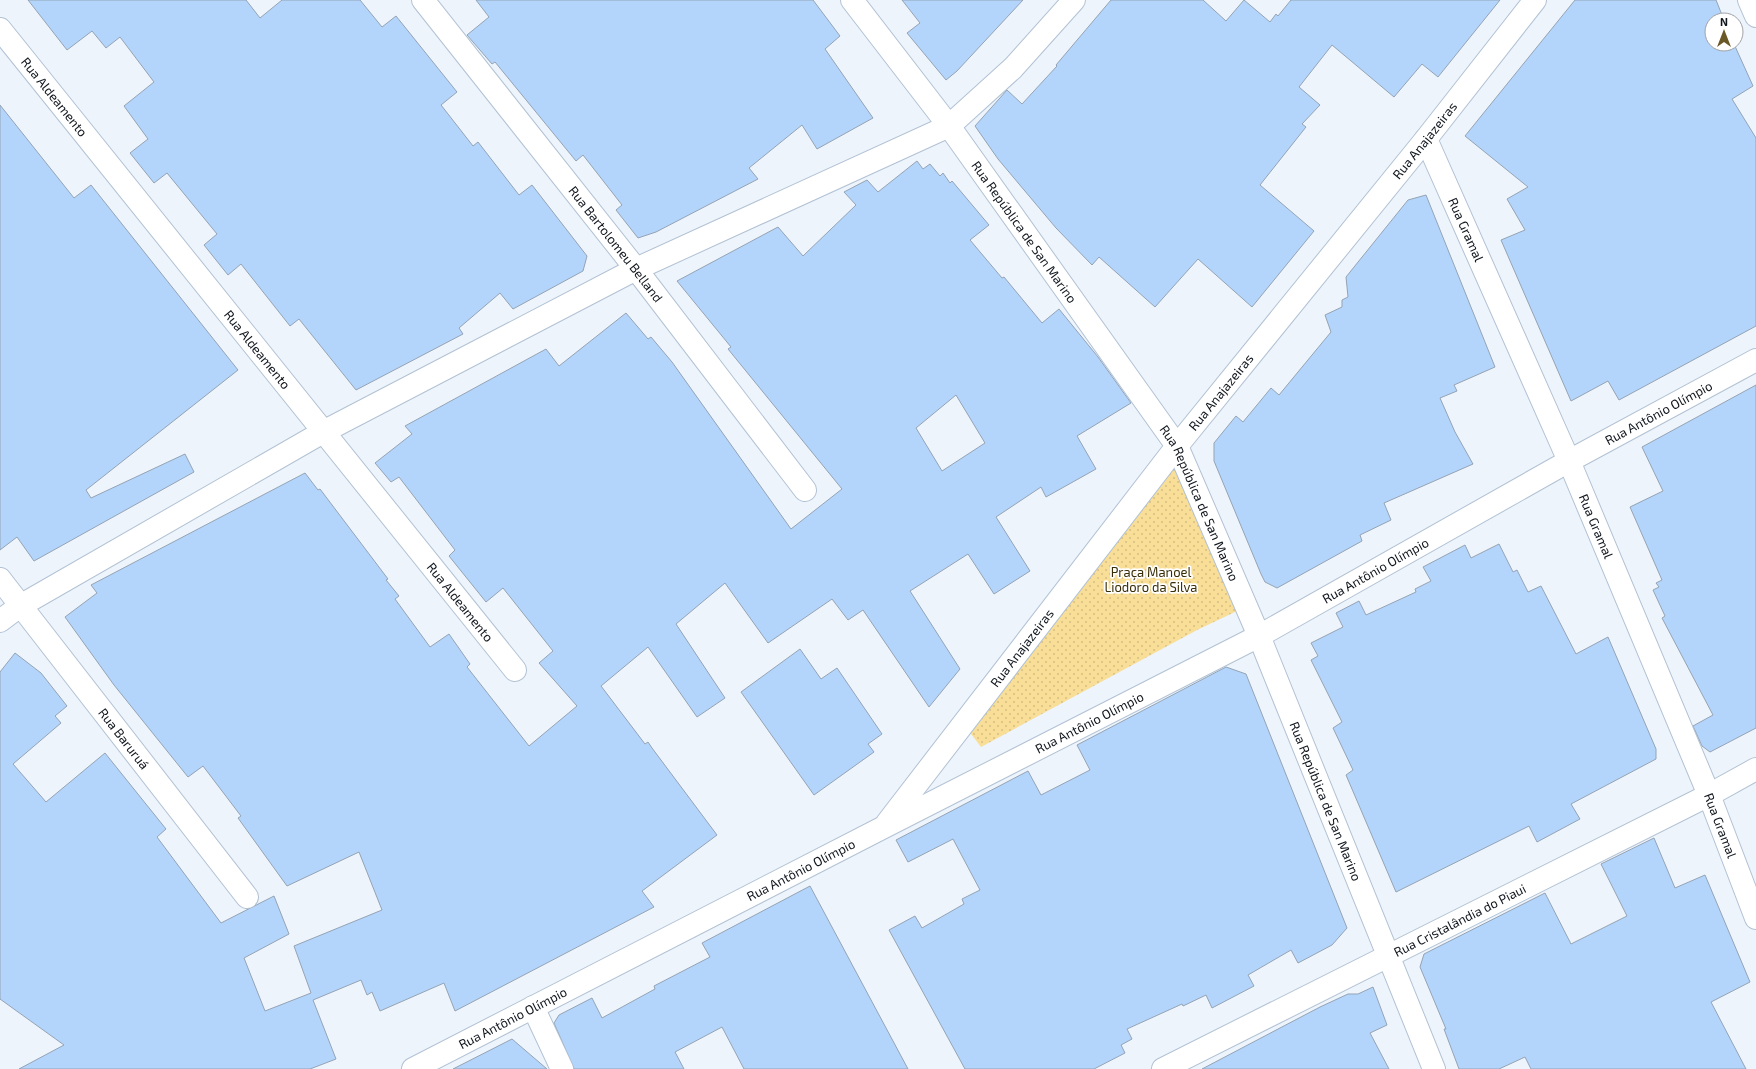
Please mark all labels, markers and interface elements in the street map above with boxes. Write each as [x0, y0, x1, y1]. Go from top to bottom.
north arrow [1704, 12, 1744, 52]
text: N [1720, 15, 1728, 28]
street label: Rua Aldeamento [18, 54, 91, 140]
street label: Rua Anajazeiras [1389, 99, 1460, 182]
street label: Rua República de San Marino [968, 158, 1080, 306]
street label: Rua Bartolomeu Belland [565, 183, 666, 305]
street label: Rua Gramal [1445, 195, 1487, 264]
street label: Rua Aldeamento [221, 307, 294, 392]
street label: Rua Anajazeiras [1185, 351, 1257, 434]
street label: Rua Antônio Olímpio [1602, 377, 1715, 448]
street label: Rua República de San Marino [1156, 422, 1242, 584]
street label: Rua Gramal [1576, 492, 1617, 561]
street label: Rua Antônio Olímpio [1319, 534, 1431, 607]
street label: Rua Aldeamento [424, 559, 497, 645]
park label: Praça Manoel Liodoro da Silva [1105, 564, 1198, 595]
street label: Rua Anajazeiras [987, 606, 1057, 690]
street label: Rua Antônio Olímpio [1032, 688, 1146, 757]
street label: Rua Baruruá [95, 705, 153, 772]
street label: Rua República de San Marino [1286, 719, 1365, 883]
street label: Rua Gramal [1701, 791, 1740, 860]
street label: Rua Antônio Olímpio [744, 835, 858, 904]
street label: Rua Cristalândia do Piaui [1391, 880, 1529, 960]
street label: Rua Antônio Olímpio [456, 983, 569, 1052]

